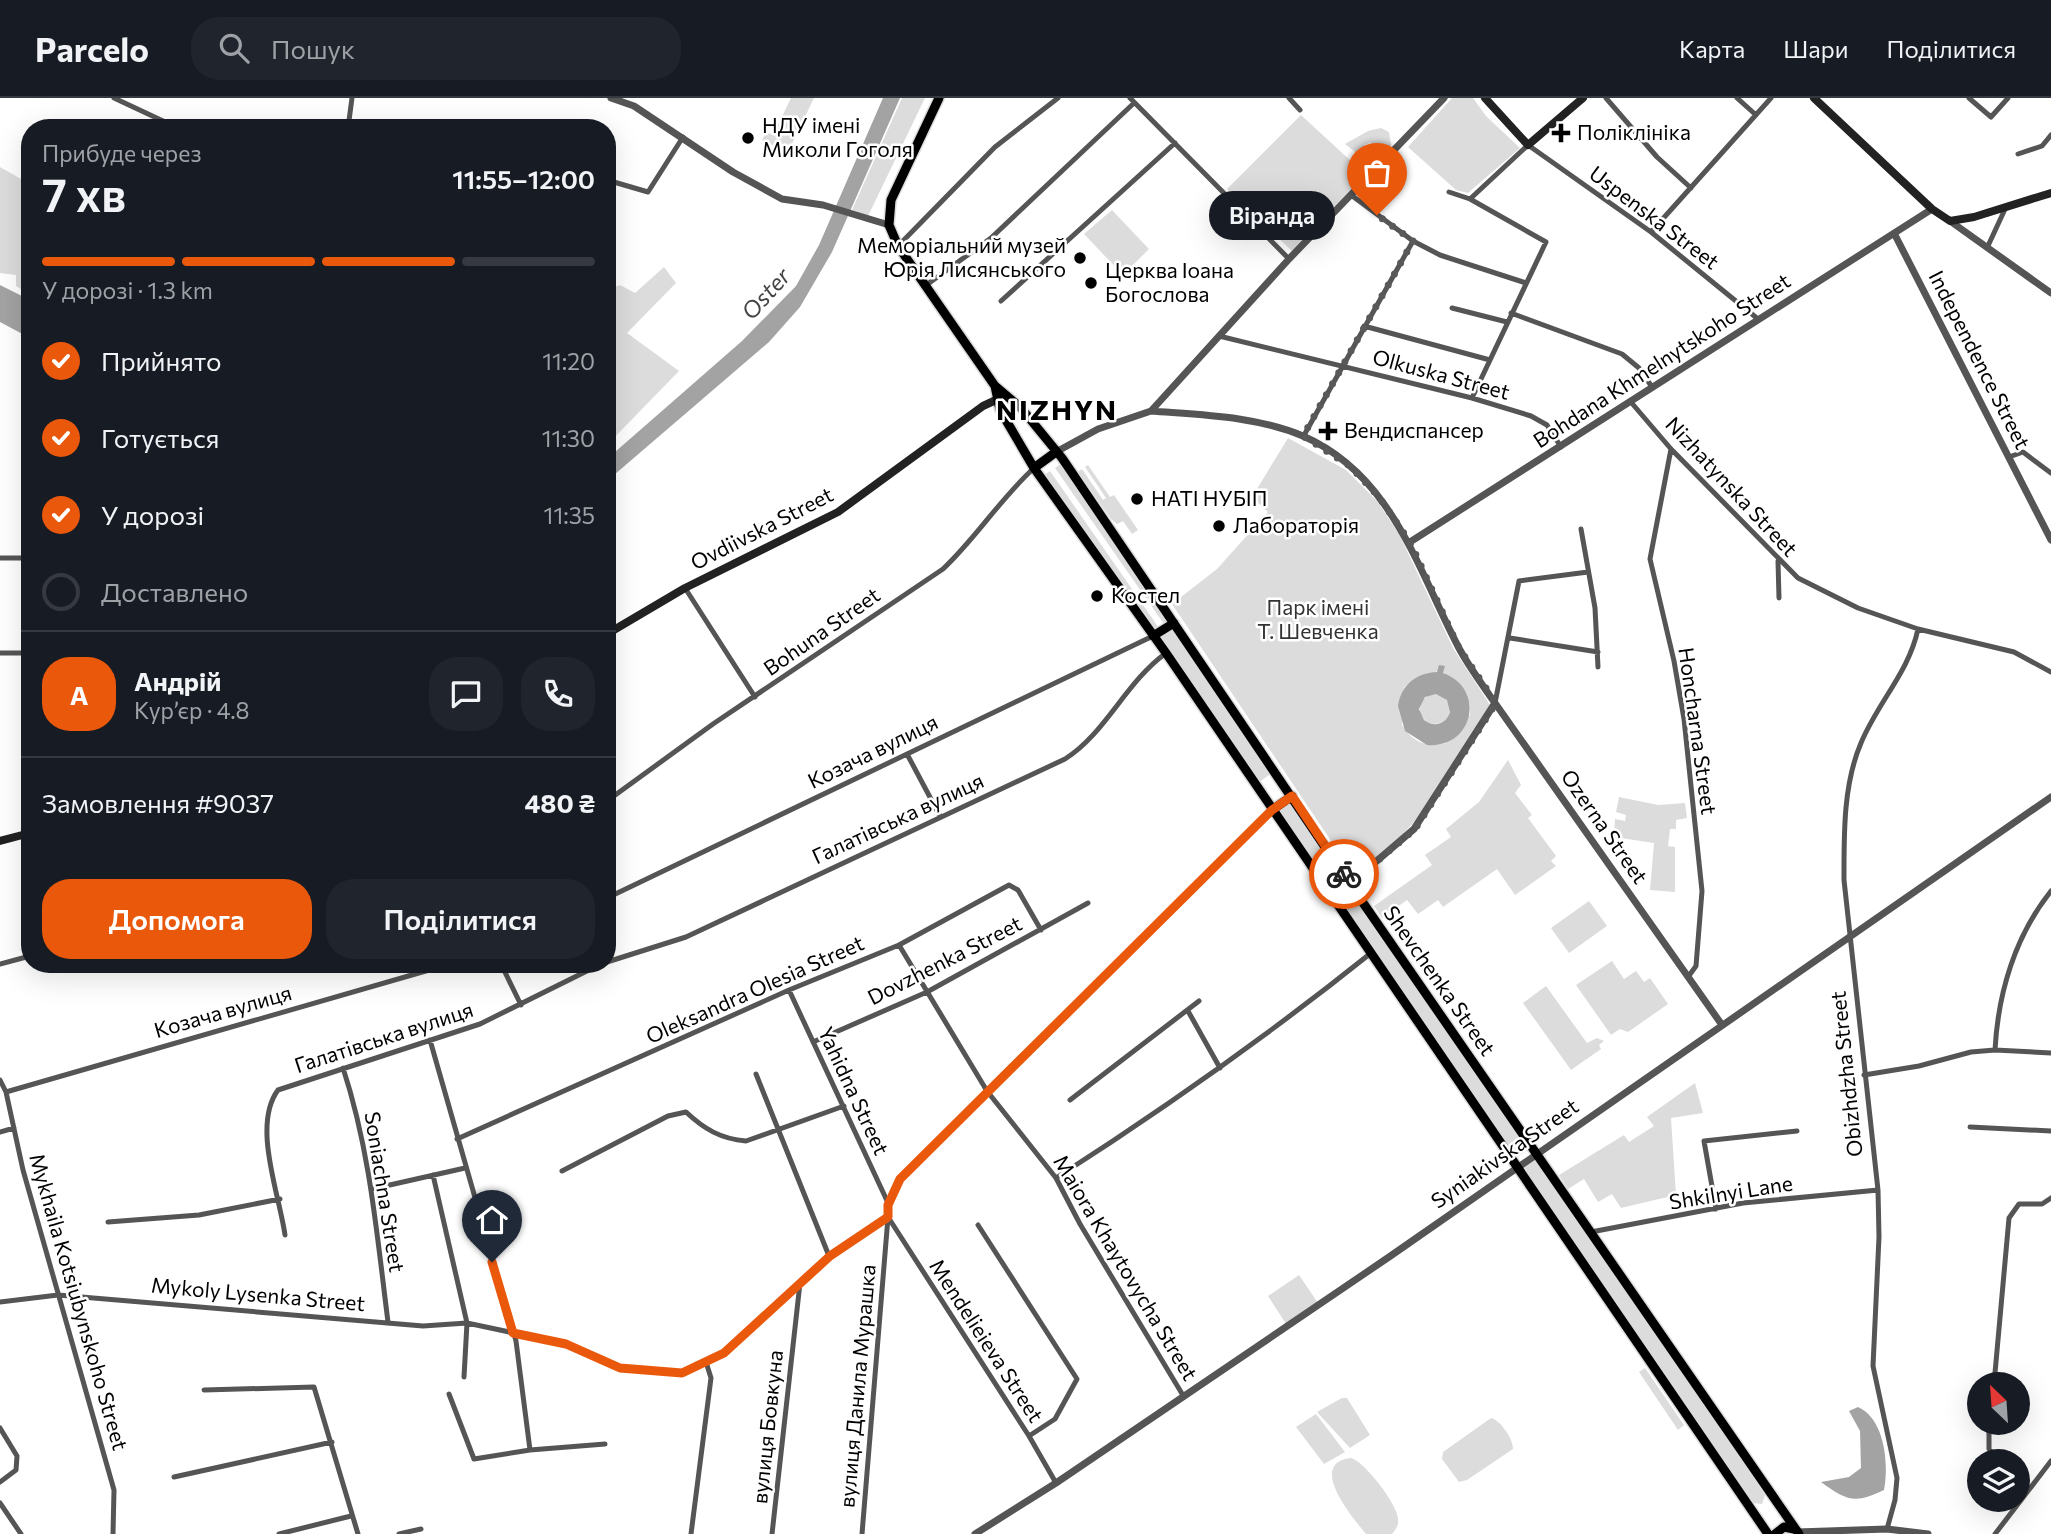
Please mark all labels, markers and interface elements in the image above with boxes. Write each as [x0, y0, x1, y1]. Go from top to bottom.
search box [191, 17, 681, 80]
text: Parcelo [35, 28, 149, 69]
icon: search [215, 29, 253, 67]
text: Пошук [271, 33, 355, 64]
text: Карта [1679, 34, 1745, 63]
text: Шари [1783, 34, 1849, 63]
text: Поділитися [1887, 34, 2016, 63]
place label: НДУ імені Миколи Гоголя [762, 112, 913, 161]
place label: Поліклініка [1577, 119, 1691, 144]
marker: Поліклініка [1551, 123, 1571, 143]
marker: НДУ імені Миколи Гоголя [740, 130, 756, 146]
text: Прибуде через [42, 139, 202, 167]
pin [1347, 143, 1407, 215]
icon: bag [1358, 154, 1396, 192]
street label: Uspenska Street [1585, 160, 1725, 274]
text: 11:55–12:00 [452, 163, 595, 194]
text: 7 хв [42, 165, 126, 221]
callout: Віранда [1209, 190, 1335, 240]
text: Віранда [1229, 201, 1315, 229]
place label: Меморіальний музей Юрія Лисянського [857, 232, 1066, 281]
marker: Меморіальний музей Юрія Лисянського [1072, 250, 1088, 266]
place label: Церква Іоана Богослова [1105, 257, 1234, 306]
water label: Oster [735, 261, 796, 325]
street label: Independence Street [1925, 266, 2036, 453]
street label: Bohdana Khmelnytskoho Street [1528, 267, 1794, 452]
marker: Церква Іоана Богослова [1083, 275, 1099, 291]
text: У дорозі · 1.3 km [42, 276, 213, 304]
icon: check [42, 342, 80, 380]
street label: Olkuska Street [1370, 343, 1513, 404]
text: Прийнято [101, 345, 222, 376]
text: 11:20 [542, 347, 595, 375]
district label: NIZHYN [996, 392, 1118, 426]
street label: Nizhatynska Street [1661, 411, 1803, 561]
place label: Вендиспансер [1344, 417, 1484, 442]
icon: check [42, 419, 80, 457]
marker: Вендиспансер [1318, 421, 1338, 441]
text: Готується [101, 422, 219, 453]
text: 11:30 [542, 424, 595, 452]
street label: Ovdiivska Street [686, 481, 837, 574]
place label: НАТІ НУБІП [1151, 485, 1267, 510]
marker: НАТІ НУБІП [1129, 491, 1145, 507]
icon: check [42, 496, 80, 534]
text: У дорозі [101, 499, 204, 530]
text: 11:35 [544, 501, 595, 529]
place label: Лабораторія [1233, 512, 1359, 537]
marker: Лабораторія [1211, 518, 1227, 534]
text: Доставлено [101, 576, 248, 607]
street label: Bohuna Street [758, 581, 884, 680]
place label: Костел [1111, 582, 1180, 607]
marker: Костел [1089, 588, 1105, 604]
park label: Парк імені Т. Шевченка [1257, 594, 1379, 643]
street label: Honcharna Street [1674, 646, 1723, 816]
button: chat [429, 657, 503, 731]
button: phone [521, 657, 595, 731]
text: Андрій [134, 665, 221, 696]
text: А [70, 679, 88, 710]
text: Кур’єр · 4.8 [134, 696, 249, 724]
street label: Козача вулиця [803, 708, 941, 793]
street label: Ozerna Street [1557, 764, 1654, 888]
street label: Галатівська вулиця [808, 767, 987, 868]
text: Замовлення #9037 [42, 787, 274, 818]
text: 480 ₴ [524, 787, 595, 818]
courier [1309, 839, 1379, 909]
icon: bike [1325, 855, 1363, 893]
button: Допомога [42, 879, 312, 959]
button: Поділитися [326, 879, 595, 959]
street label: Shevchenka Street [1379, 901, 1501, 1060]
street label: Dovzhenka Street [863, 910, 1026, 1009]
street label: Oleksandra Olesia Street [642, 929, 867, 1048]
street label: Козача вулиця [151, 979, 294, 1042]
street label: Obizhdzha Street [1824, 990, 1867, 1158]
street label: Галатівська вулиця [291, 996, 476, 1077]
street label: Yahidna Street [814, 1022, 895, 1158]
street label: Syniakivska Street [1426, 1093, 1583, 1213]
street label: Soniachna Street [360, 1110, 411, 1274]
street label: Mykhaila Kotsiubynskoho Street [25, 1150, 134, 1453]
street label: Maiora Khaytovycha Street [1049, 1150, 1204, 1384]
street label: Shkilnyi Lane [1667, 1169, 1794, 1214]
pin [462, 1190, 522, 1262]
icon: home [473, 1201, 511, 1239]
street label: Mendelieieva Street [925, 1254, 1049, 1426]
street label: вулиця Данила Мурашка [833, 1263, 880, 1509]
street label: Mykoly Lysenka Street [150, 1272, 366, 1315]
street label: вулиця Бовкуна [746, 1349, 787, 1505]
north arrow [1967, 1372, 2030, 1435]
map controls [1967, 1372, 2030, 1512]
button: layers [1967, 1449, 2030, 1512]

